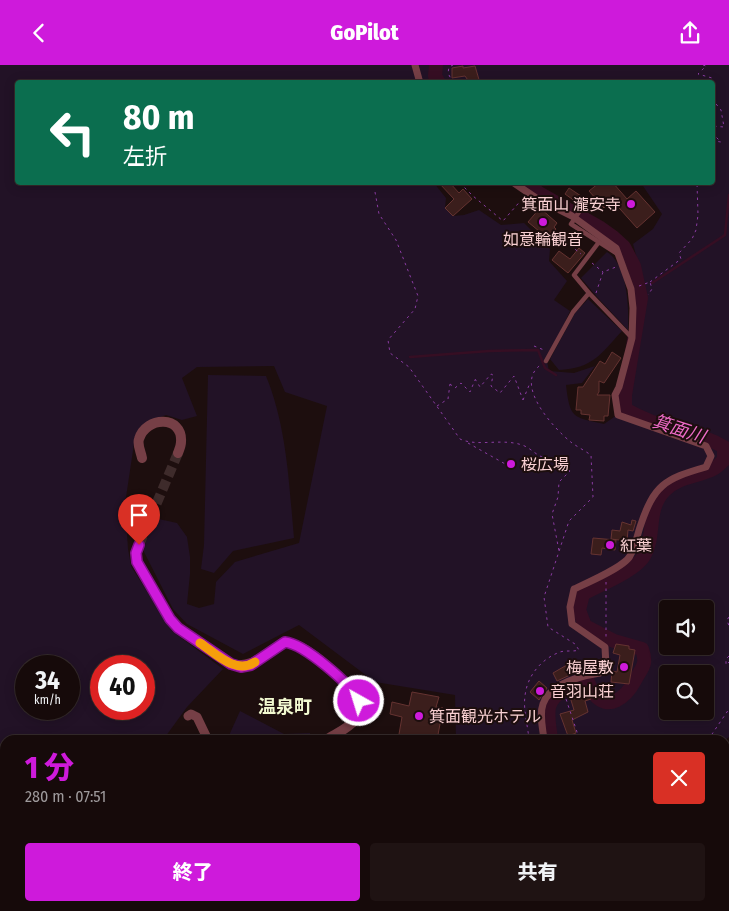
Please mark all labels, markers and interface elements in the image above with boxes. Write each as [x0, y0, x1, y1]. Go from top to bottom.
icon: back [25, 19, 53, 47]
text: GoPilot [330, 19, 399, 46]
icon: share [676, 19, 704, 47]
text: 80 m [123, 96, 195, 138]
icon: left [40, 100, 105, 165]
text: 左折 [123, 143, 167, 170]
place label: 箕面山 瀧安寺 [521, 195, 621, 214]
marker: 箕面山 瀧安寺 [625, 198, 637, 210]
marker: 如意輪観音 [537, 216, 549, 228]
place label: 如意輪観音 [503, 230, 583, 249]
water label: 箕面川 [650, 410, 710, 448]
place label: 桜広場 [521, 455, 569, 474]
marker: 桜広場 [505, 458, 517, 470]
pin [118, 494, 160, 545]
icon: arrive [125, 501, 153, 529]
place label: 紅葉 [620, 536, 652, 555]
marker: 紅葉 [604, 539, 616, 551]
map controls [659, 600, 714, 720]
button: sound [659, 600, 714, 655]
speed limit sign: 40 [90, 655, 155, 720]
place label: 梅屋敷 [566, 658, 614, 677]
marker: 梅屋敷 [618, 661, 630, 673]
button: search [659, 665, 714, 720]
text: 34 [35, 666, 60, 696]
position arrow [332, 674, 384, 726]
place label: 音羽山荘 [550, 682, 614, 701]
marker: 音羽山荘 [534, 685, 546, 697]
text: km/h [34, 693, 61, 707]
district label: 温泉町 [258, 696, 312, 718]
place label: 箕面観光ホテル [429, 707, 541, 726]
marker: 箕面観光ホテル [413, 710, 425, 722]
text: 1 分 [25, 750, 74, 786]
button: close [653, 752, 705, 804]
text: 280 m · 07:51 [25, 787, 106, 806]
button: 終了 [25, 843, 360, 901]
button: 共有 [370, 843, 705, 901]

